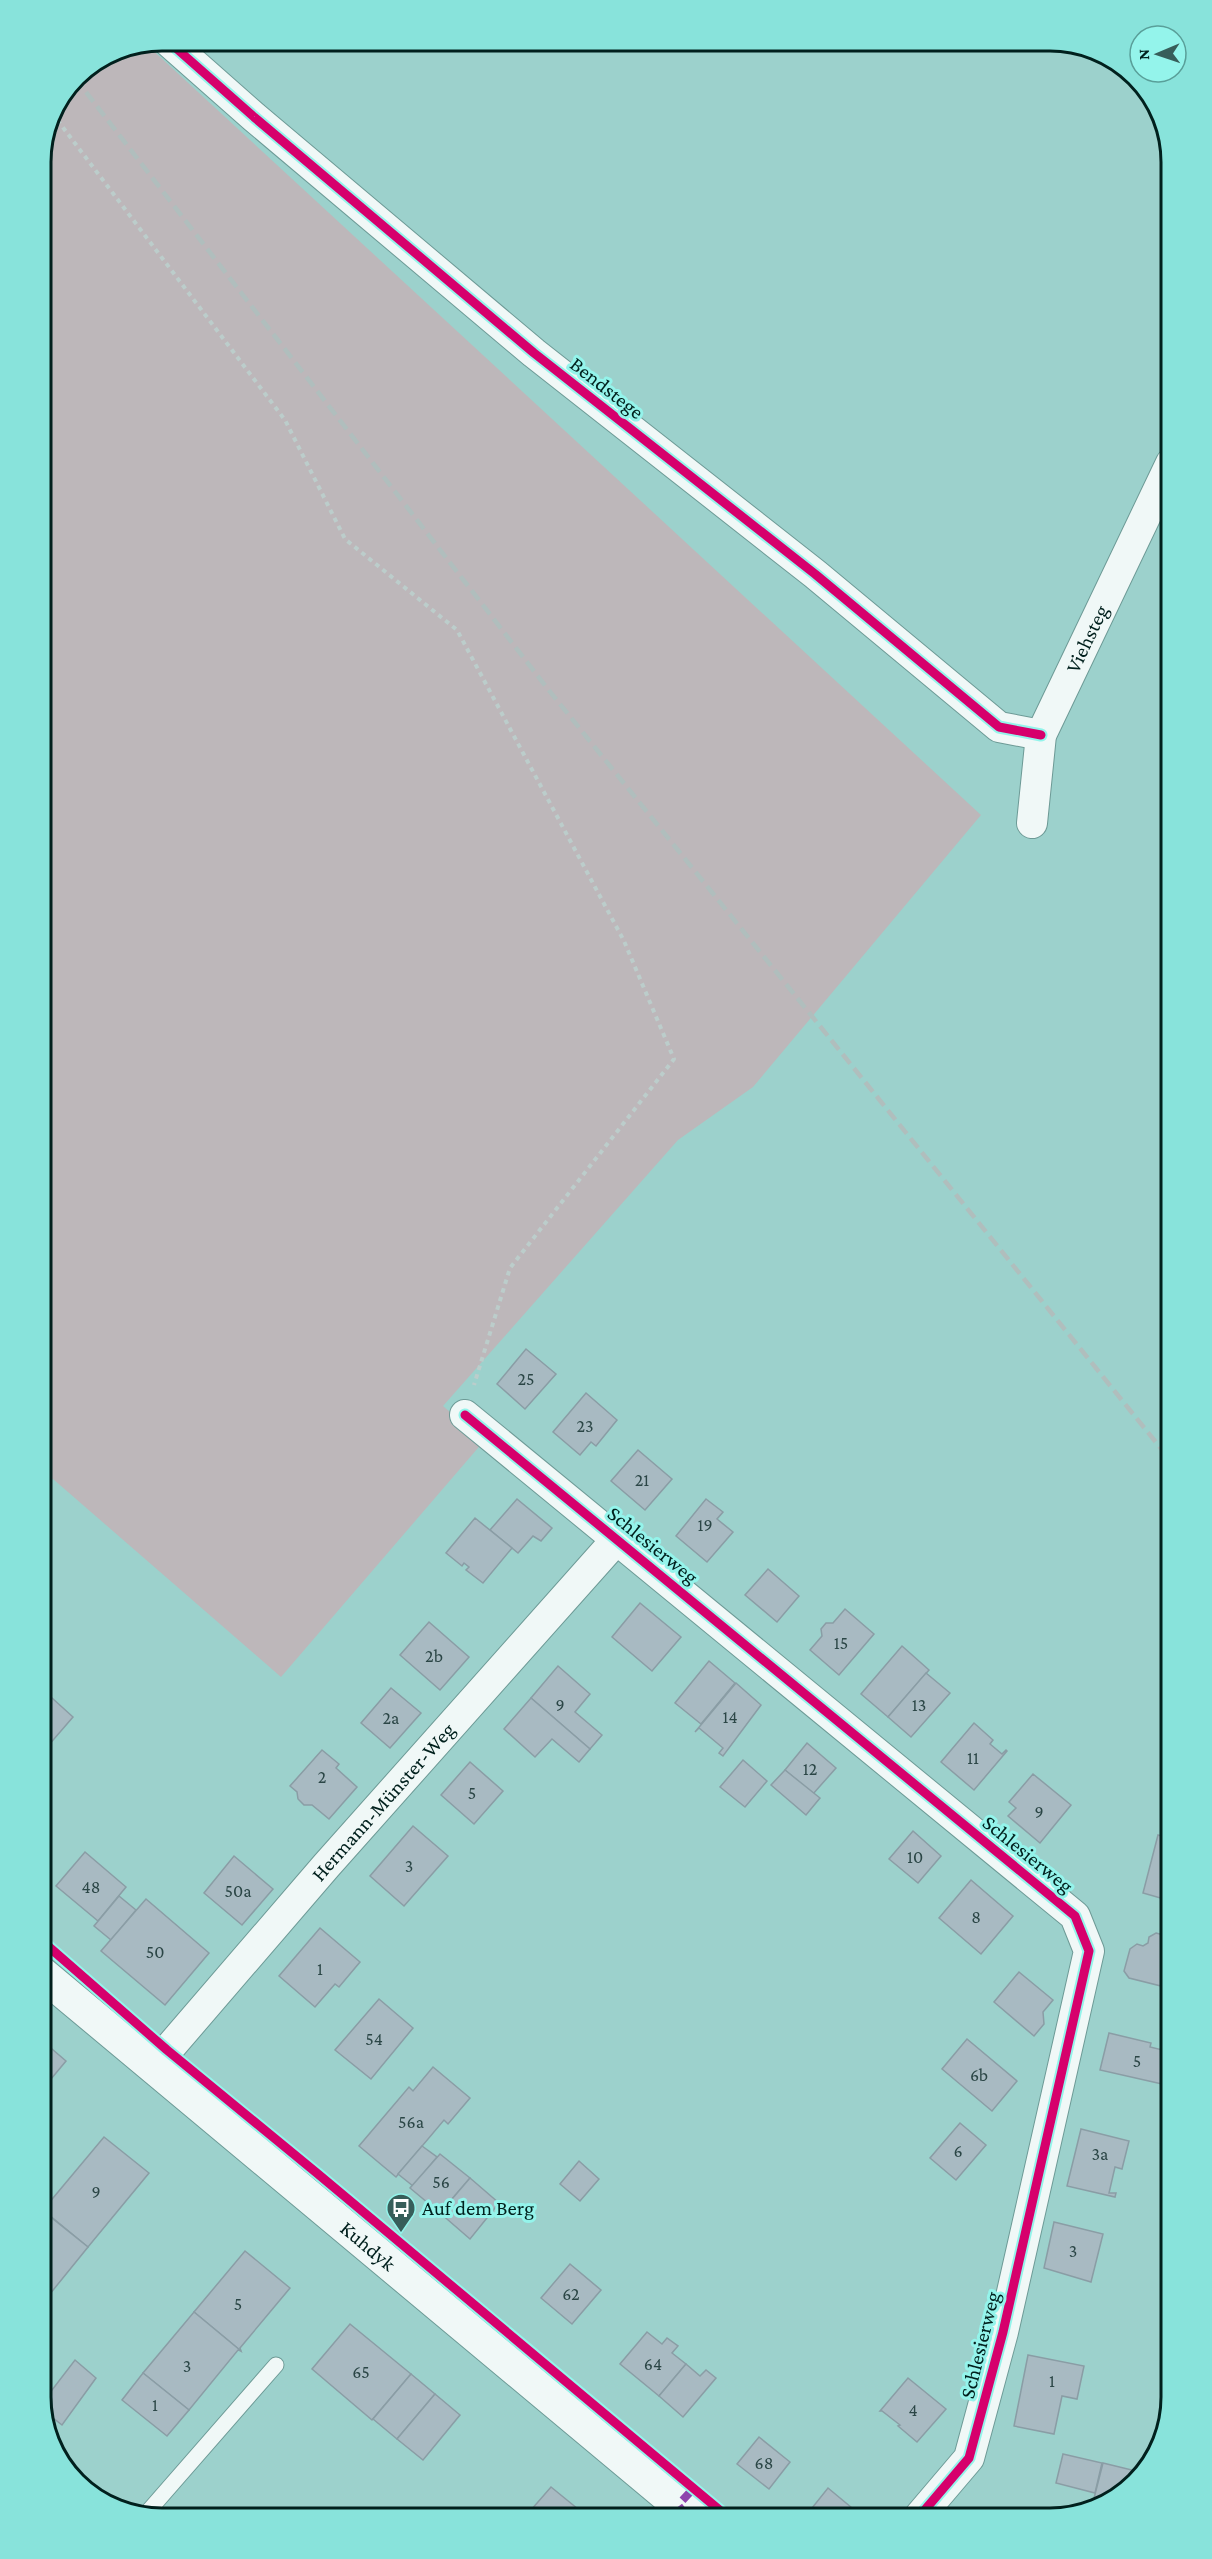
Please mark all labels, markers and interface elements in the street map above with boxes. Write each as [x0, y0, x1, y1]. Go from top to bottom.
north arrow [1128, 24, 1188, 84]
text: N [1135, 49, 1152, 60]
street label: Bendstege [565, 352, 649, 424]
street label: Viehsteg [1061, 601, 1113, 677]
house number: 25 [517, 1369, 535, 1389]
house number: 23 [576, 1416, 594, 1436]
house number: 21 [635, 1470, 649, 1490]
street label: Schlesierweg [603, 1501, 703, 1589]
house number: 19 [697, 1515, 713, 1535]
house number: 15 [834, 1633, 848, 1653]
house number: 2b [425, 1646, 443, 1666]
house number: 9 [555, 1695, 565, 1715]
house number: 13 [912, 1695, 926, 1715]
house number: 14 [722, 1707, 738, 1727]
house number: 2a [383, 1708, 399, 1728]
street label: Hermann-Münster-Weg [306, 1718, 460, 1886]
house number: 11 [967, 1748, 979, 1768]
house number: 12 [803, 1759, 817, 1779]
house number: 2 [318, 1767, 326, 1787]
house number: 5 [468, 1783, 476, 1803]
house number: 9 [1034, 1802, 1044, 1822]
street label: Schlesierweg [978, 1810, 1078, 1898]
house number: 10 [907, 1847, 923, 1867]
house number: 3 [405, 1856, 413, 1876]
house number: 48 [82, 1877, 100, 1897]
house number: 50a [225, 1881, 252, 1901]
house number: 8 [971, 1907, 981, 1927]
house number: 50 [146, 1942, 164, 1962]
house number: 1 [317, 1959, 323, 1979]
house number: 54 [365, 2029, 383, 2049]
house number: 5 [1133, 2051, 1141, 2071]
house number: 6b [970, 2065, 988, 2085]
house number: 56a [398, 2112, 424, 2132]
house number: 6 [953, 2141, 963, 2161]
house number: 3a [1092, 2144, 1108, 2164]
house number: 56 [432, 2172, 450, 2192]
house number: 9 [91, 2182, 101, 2202]
bus stop icon: Auf dem Berg [385, 2192, 417, 2234]
place label: Auf dem Berg [422, 2196, 534, 2220]
street label: Kuhdyk [335, 2216, 401, 2276]
house number: 3 [1069, 2241, 1077, 2261]
house number: 62 [562, 2284, 580, 2304]
street label: Schlesierweg [955, 2289, 1005, 2401]
house number: 5 [234, 2294, 242, 2314]
house number: 64 [644, 2354, 662, 2374]
house number: 3 [183, 2356, 191, 2376]
house number: 65 [352, 2362, 370, 2382]
house number: 1 [1049, 2371, 1055, 2391]
house number: 1 [152, 2395, 158, 2415]
house number: 4 [908, 2400, 918, 2420]
house number: 68 [755, 2453, 773, 2473]

